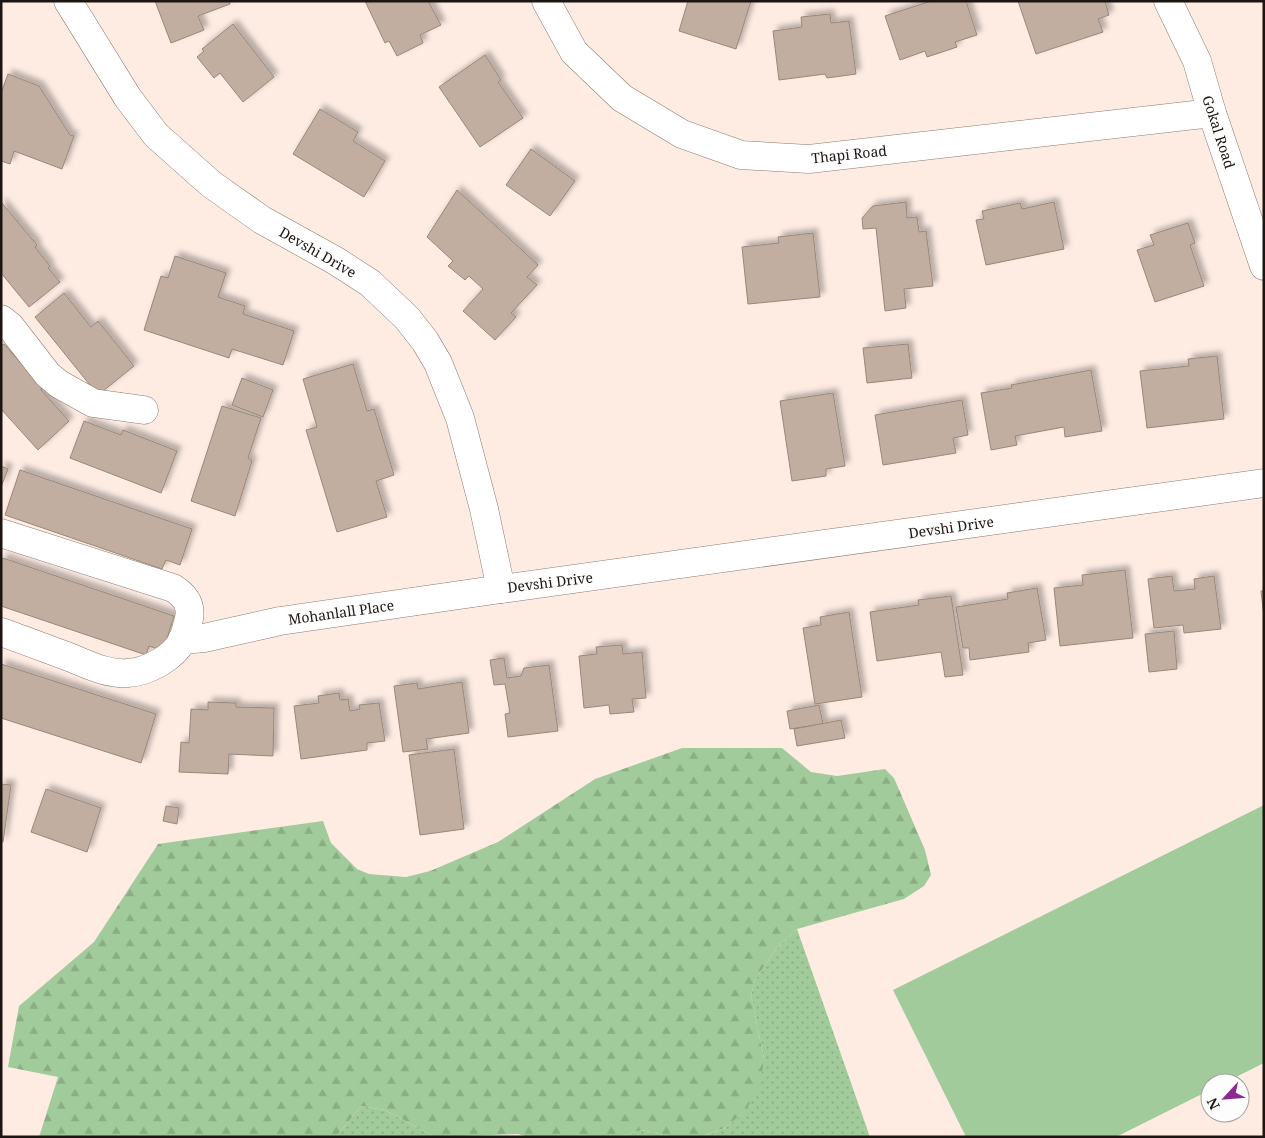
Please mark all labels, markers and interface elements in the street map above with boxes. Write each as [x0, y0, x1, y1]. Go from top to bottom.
street label: Gokal Road [1198, 93, 1240, 171]
street label: Thapi Road [810, 141, 888, 167]
street label: Devshi Drive [276, 222, 360, 282]
street label: Devshi Drive [907, 512, 995, 542]
street label: Devshi Drive [506, 567, 594, 597]
street label: Mohanlall Place [287, 595, 395, 629]
north arrow [1200, 1073, 1250, 1123]
text: N [1202, 1095, 1224, 1113]

